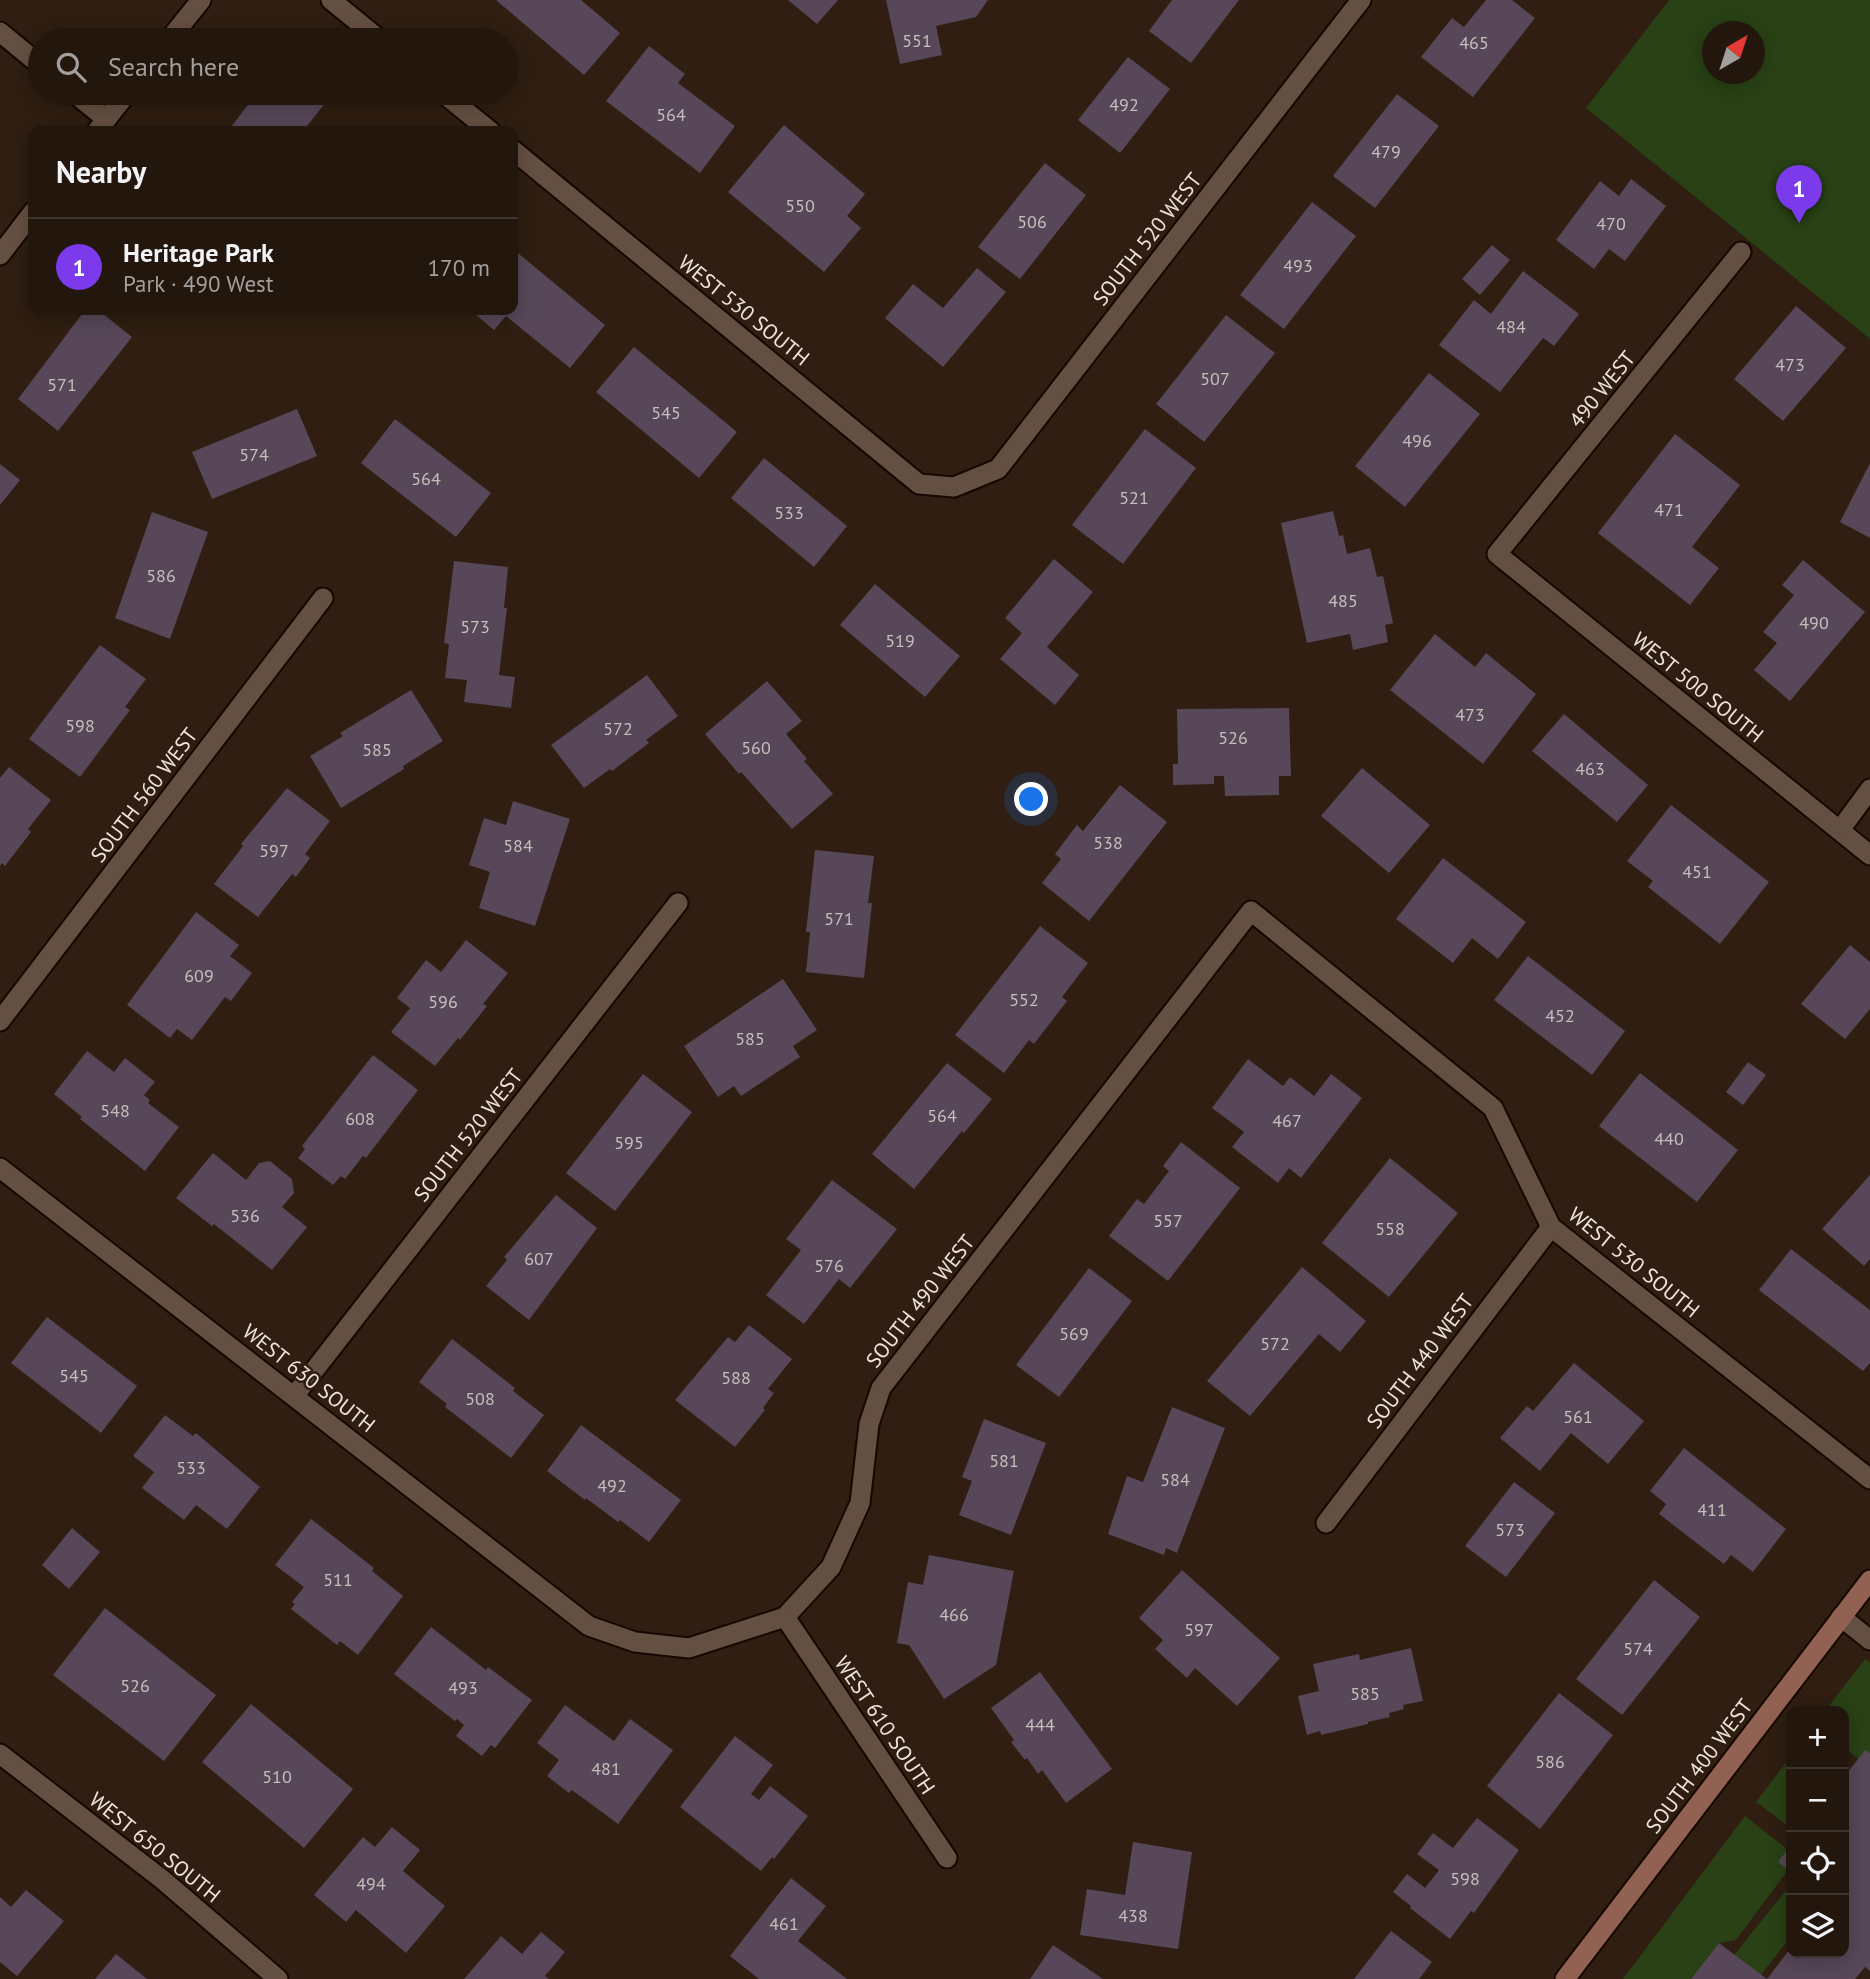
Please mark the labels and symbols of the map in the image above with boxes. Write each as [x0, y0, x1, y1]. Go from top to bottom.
north arrow [1702, 21, 1765, 84]
house number: 551 [902, 29, 932, 52]
house number: 465 [1459, 31, 1489, 54]
house number: 492 [1109, 93, 1139, 116]
house number: 564 [656, 103, 686, 126]
house number: 479 [1371, 140, 1401, 163]
pin: 1 [1776, 165, 1822, 223]
street label: SOUTH 520 WEST [1087, 167, 1208, 311]
house number: 550 [785, 194, 815, 217]
house number: 506 [1017, 210, 1047, 233]
house number: 470 [1596, 212, 1626, 235]
street label: WEST 530 SOUTH [673, 249, 815, 371]
house number: 493 [1283, 254, 1313, 277]
house number: 484 [1496, 315, 1526, 338]
street label: 490 WEST [1563, 345, 1641, 433]
house number: 473 [1775, 353, 1805, 376]
house number: 507 [1200, 367, 1230, 390]
house number: 571 [47, 373, 77, 396]
house number: 545 [651, 401, 681, 424]
house number: 496 [1402, 429, 1432, 452]
house number: 574 [239, 443, 269, 466]
house number: 564 [411, 467, 441, 490]
house number: 521 [1119, 486, 1149, 509]
house number: 471 [1654, 498, 1684, 521]
house number: 533 [774, 501, 804, 524]
house number: 586 [146, 564, 176, 587]
house number: 485 [1328, 589, 1358, 612]
house number: 490 [1799, 611, 1829, 634]
house number: 573 [460, 615, 490, 638]
street label: WEST 500 SOUTH [1627, 626, 1769, 748]
house number: 519 [885, 629, 915, 652]
house number: 473 [1455, 703, 1485, 726]
house number: 598 [65, 714, 95, 737]
house number: 572 [603, 717, 633, 740]
street label: SOUTH 560 WEST [85, 722, 204, 868]
house number: 526 [1218, 726, 1248, 749]
house number: 560 [741, 736, 771, 759]
house number: 585 [362, 738, 392, 761]
house number: 463 [1575, 757, 1605, 780]
your location [1014, 782, 1048, 816]
house number: 538 [1093, 831, 1123, 854]
house number: 584 [503, 834, 533, 857]
house number: 597 [259, 839, 289, 862]
house number: 451 [1682, 860, 1712, 883]
house number: 571 [824, 907, 854, 930]
house number: 609 [184, 964, 214, 987]
house number: 552 [1009, 988, 1039, 1011]
house number: 596 [428, 990, 458, 1013]
house number: 452 [1545, 1004, 1575, 1027]
house number: 585 [735, 1027, 765, 1050]
street label: SOUTH 520 WEST [408, 1063, 529, 1207]
house number: 548 [100, 1099, 130, 1122]
house number: 564 [927, 1104, 957, 1127]
house number: 608 [345, 1107, 375, 1130]
house number: 467 [1272, 1109, 1302, 1132]
house number: 440 [1654, 1127, 1684, 1150]
house number: 595 [614, 1131, 644, 1154]
street label: WEST 530 SOUTH [1563, 1201, 1705, 1323]
house number: 536 [230, 1204, 260, 1227]
house number: 557 [1153, 1209, 1183, 1232]
house number: 558 [1375, 1217, 1405, 1240]
street label: SOUTH 490 WEST [860, 1229, 981, 1373]
house number: 607 [524, 1247, 554, 1270]
house number: 576 [814, 1254, 844, 1277]
street label: SOUTH 440 WEST [1361, 1288, 1480, 1434]
street label: WEST 630 SOUTH [237, 1318, 381, 1438]
house number: 569 [1059, 1322, 1089, 1345]
house number: 572 [1260, 1332, 1290, 1355]
house number: 545 [59, 1364, 89, 1387]
house number: 588 [721, 1366, 751, 1389]
house number: 508 [465, 1387, 495, 1410]
house number: 561 [1563, 1405, 1593, 1428]
house number: 581 [989, 1449, 1019, 1472]
house number: 533 [176, 1456, 206, 1479]
house number: 584 [1160, 1468, 1190, 1491]
house number: 492 [597, 1474, 627, 1497]
house number: 411 [1697, 1498, 1727, 1521]
house number: 573 [1495, 1518, 1525, 1541]
house number: 511 [323, 1568, 353, 1591]
house number: 466 [939, 1603, 969, 1626]
house number: 597 [1184, 1618, 1214, 1641]
house number: 574 [1623, 1637, 1653, 1660]
street label: WEST 610 SOUTH [829, 1651, 941, 1799]
house number: 526 [120, 1674, 150, 1697]
house number: 493 [448, 1676, 478, 1699]
house number: 585 [1350, 1682, 1380, 1705]
street label: SOUTH 400 WEST [1640, 1693, 1759, 1839]
house number: 444 [1025, 1713, 1055, 1736]
house number: 586 [1535, 1750, 1565, 1773]
house number: 481 [591, 1757, 621, 1780]
house number: 510 [262, 1765, 292, 1788]
street label: WEST 650 SOUTH [84, 1786, 226, 1908]
house number: 598 [1450, 1867, 1480, 1890]
house number: 494 [356, 1872, 386, 1895]
house number: 438 [1118, 1904, 1148, 1927]
house number: 461 [769, 1912, 799, 1935]

